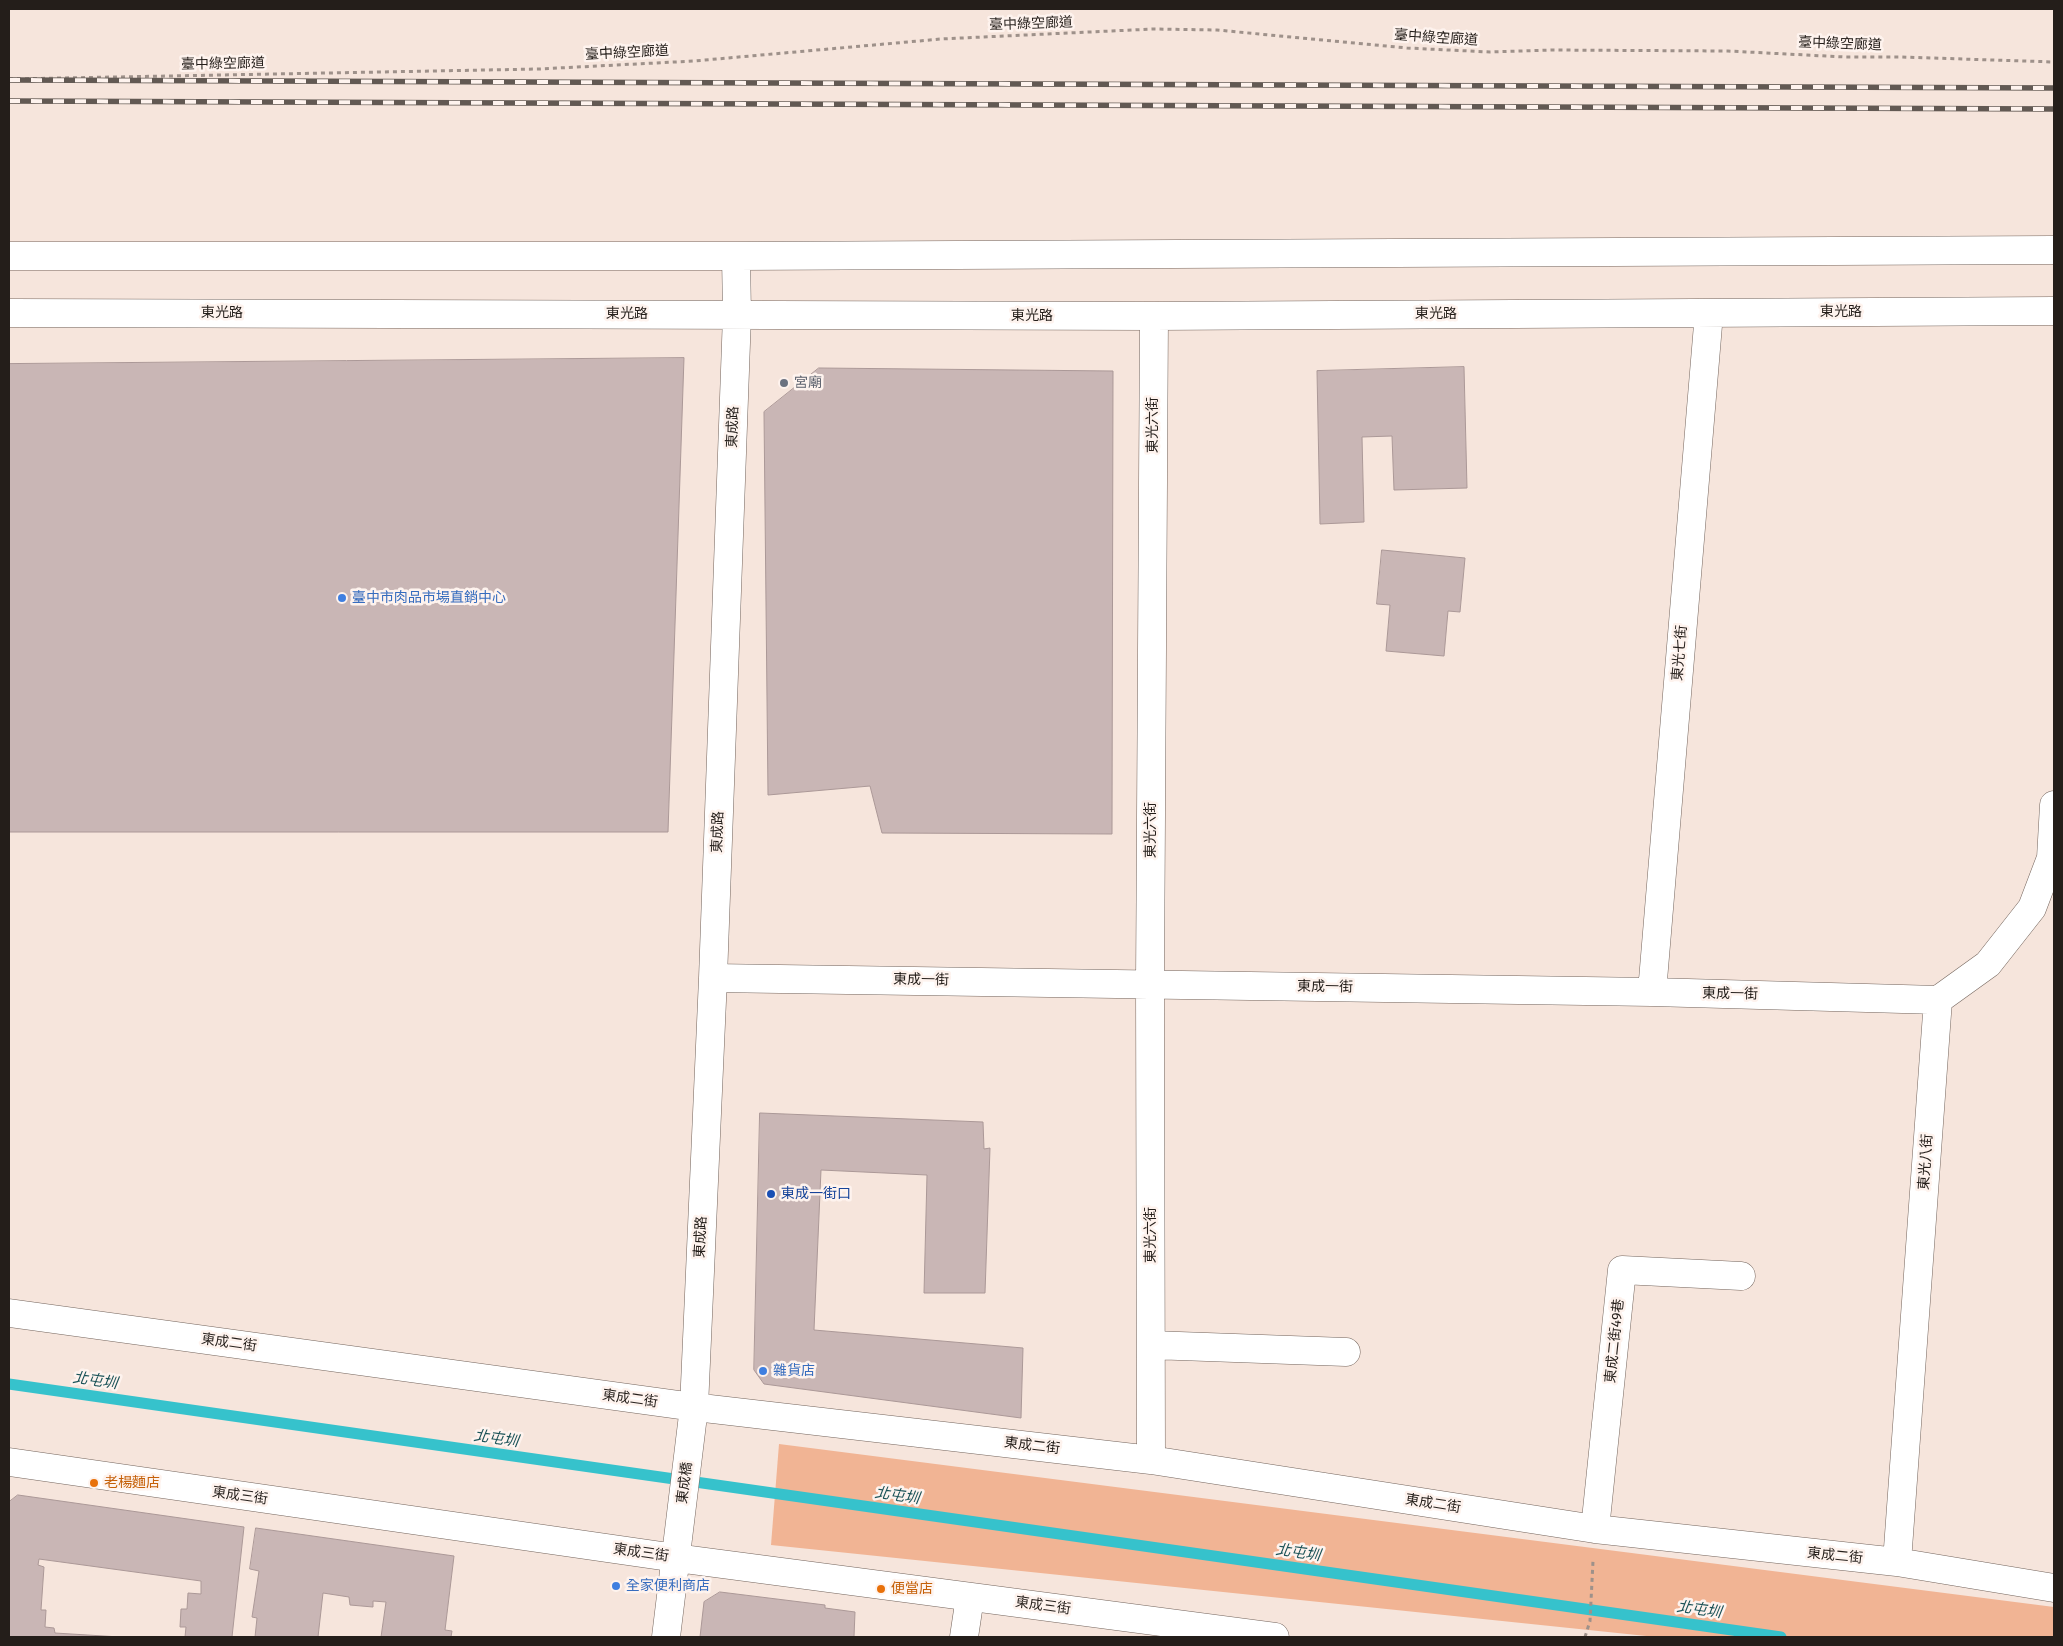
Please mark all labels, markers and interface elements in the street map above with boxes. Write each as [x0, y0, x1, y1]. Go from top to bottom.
street label: 臺中綠空廊道 [989, 14, 1073, 34]
street label: 臺中綠空廊道 [1394, 27, 1478, 49]
street label: 臺中綠空廊道 [1798, 34, 1882, 54]
street label: 臺中綠空廊道 [585, 42, 669, 64]
street label: 臺中綠空廊道 [181, 55, 265, 73]
street label: 東光路 [1820, 304, 1862, 320]
street label: 東光路 [201, 305, 243, 321]
street label: 東光路 [606, 306, 648, 322]
street label: 東光路 [1415, 306, 1457, 322]
street label: 東光路 [1011, 308, 1053, 324]
place label: 宮廟 [794, 375, 822, 391]
marker: 宮廟 [778, 377, 790, 389]
street label: 東光六街 [1145, 397, 1161, 453]
street label: 東成路 [724, 406, 742, 448]
place label: 臺中市肉品市場直銷中心 [352, 590, 506, 606]
marker: 臺中市肉品市場直銷中心 [336, 592, 348, 604]
street label: 東光七街 [1669, 624, 1691, 682]
street label: 東光六街 [1143, 802, 1159, 858]
street label: 東成路 [709, 811, 727, 853]
street label: 東成一街 [893, 971, 949, 989]
street label: 東成一街 [1297, 978, 1353, 996]
street label: 東成一街 [1702, 985, 1758, 1003]
street label: 東光八街 [1916, 1133, 1936, 1191]
place label: 東成一街口 [781, 1186, 851, 1202]
marker: 東成一街口 [765, 1188, 777, 1200]
street label: 東光六街 [1143, 1207, 1159, 1263]
street label: 東成路 [692, 1216, 710, 1258]
street label: 東成二街49巷 [1602, 1298, 1628, 1384]
street label: 東成二街 [200, 1331, 258, 1355]
place label: 雜貨店 [773, 1363, 815, 1379]
marker: 雜貨店 [757, 1365, 769, 1377]
water label: 北屯圳 [71, 1369, 119, 1393]
street label: 東成二街 [601, 1387, 659, 1411]
water label: 北屯圳 [472, 1427, 520, 1451]
street label: 東成二街 [1003, 1434, 1061, 1458]
street label: 東成橋 [674, 1461, 696, 1505]
place label: 老楊麵店 [104, 1475, 160, 1491]
marker: 老楊麵店 [88, 1477, 100, 1489]
street label: 東成三街 [211, 1484, 269, 1508]
water label: 北屯圳 [873, 1484, 921, 1508]
street label: 東成二街 [1404, 1491, 1462, 1517]
street label: 東成三街 [612, 1541, 670, 1565]
water label: 北屯圳 [1274, 1541, 1322, 1565]
street label: 東成二街 [1806, 1545, 1864, 1567]
place label: 全家便利商店 [626, 1578, 710, 1594]
marker: 全家便利商店 [610, 1580, 622, 1592]
place label: 便當店 [891, 1581, 933, 1597]
marker: 便當店 [875, 1583, 887, 1595]
street label: 東成三街 [1014, 1594, 1072, 1618]
water label: 北屯圳 [1675, 1598, 1723, 1622]

